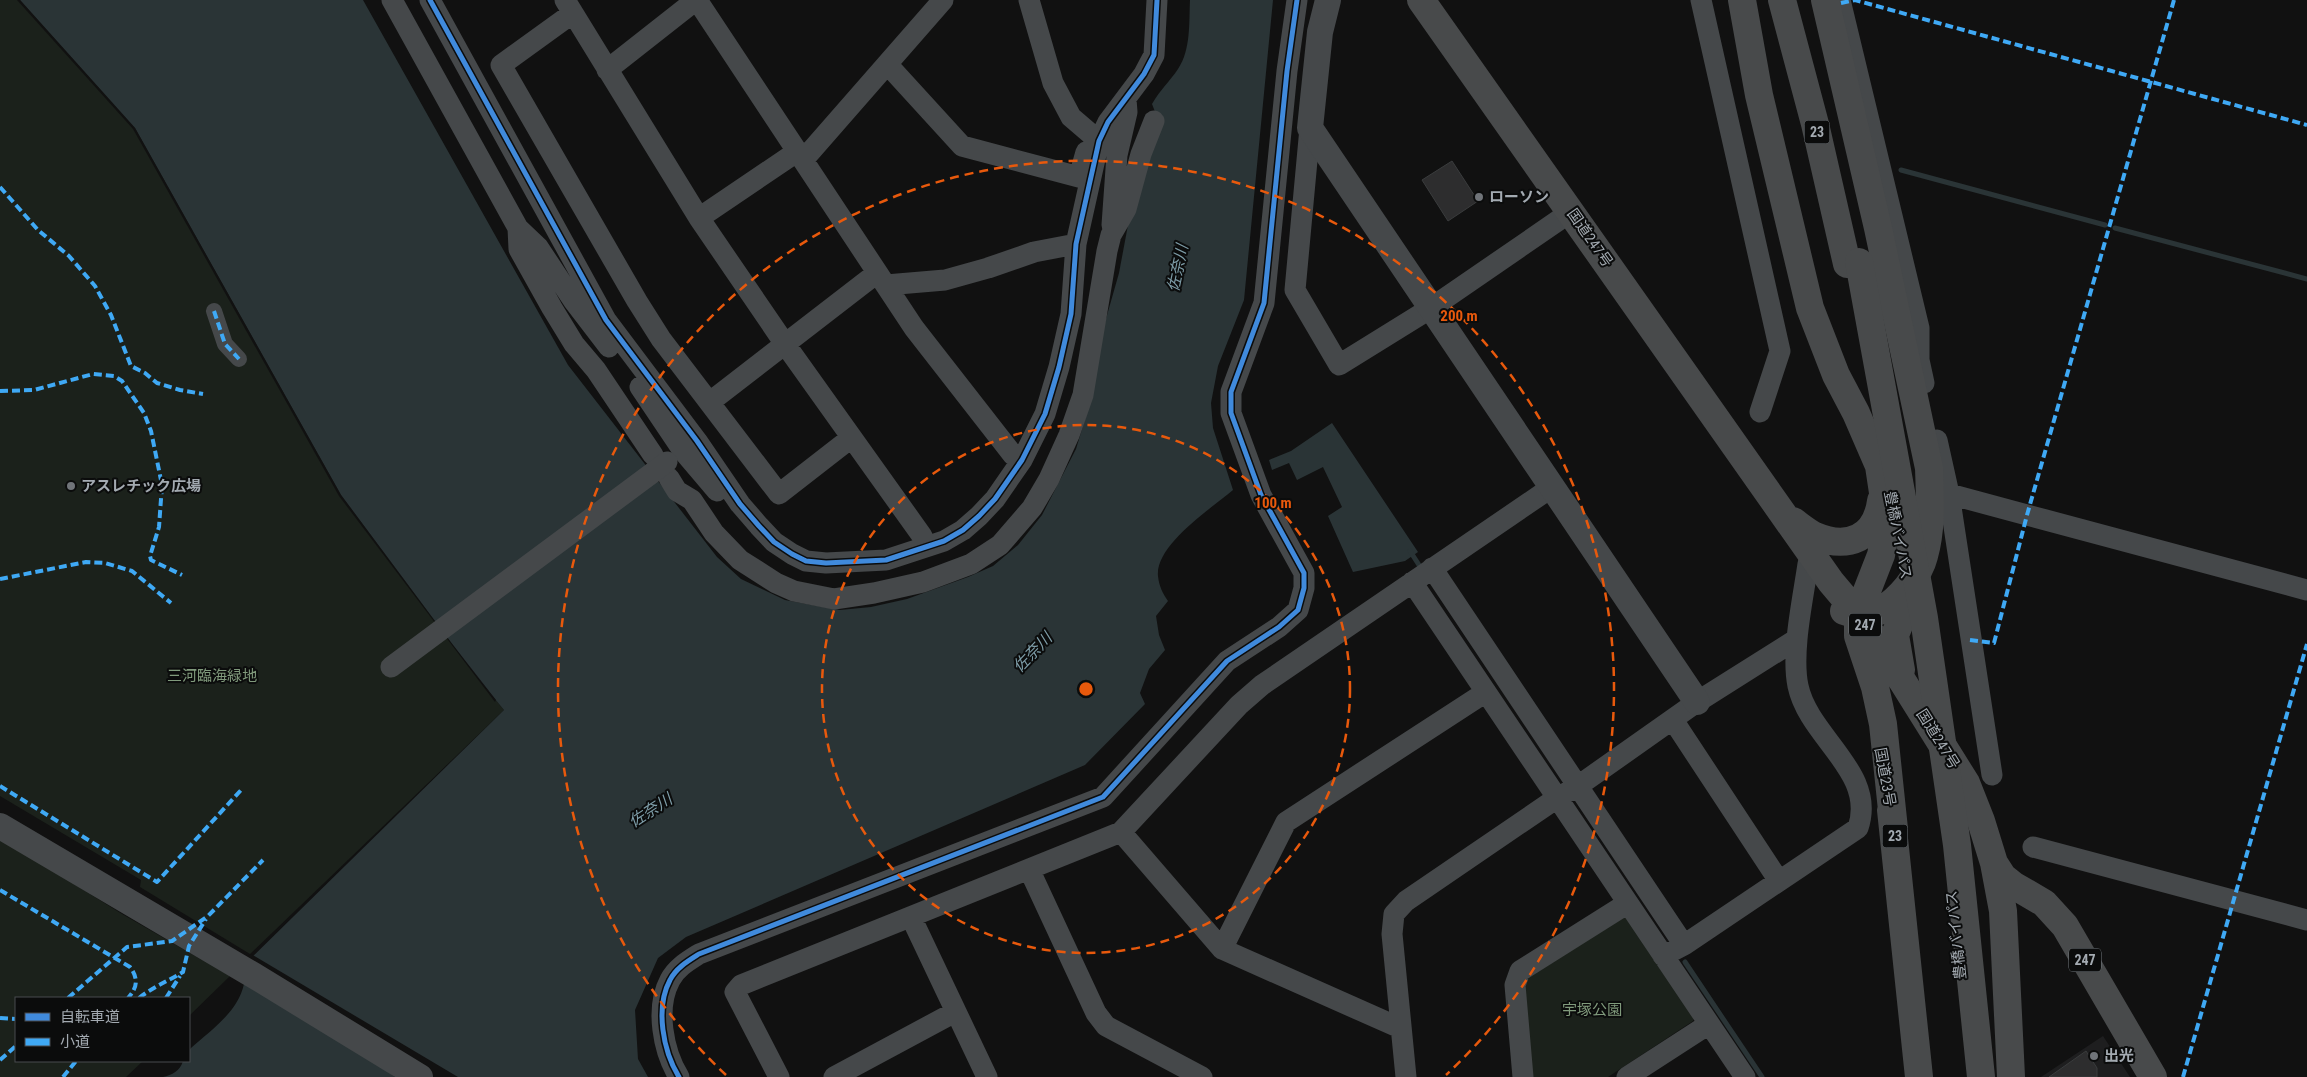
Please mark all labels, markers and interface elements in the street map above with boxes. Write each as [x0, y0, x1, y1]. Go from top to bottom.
road number: 23 [1804, 120, 1830, 144]
place label: ローソン [1489, 188, 1549, 206]
marker: ローソン [1473, 191, 1485, 203]
street label: 国道247号 [1563, 205, 1617, 271]
water label: 佐奈川 [1163, 241, 1192, 294]
text: 200 m [1440, 307, 1478, 325]
place label: アスレチック広場 [81, 477, 201, 495]
marker: アスレチック広場 [65, 480, 77, 492]
street label: 豊橋バイパス [1881, 489, 1915, 581]
text: 100 m [1254, 494, 1292, 512]
road number: 247 [1849, 614, 1881, 636]
water label: 佐奈川 [1009, 627, 1057, 676]
park label: 三河臨海緑地 [167, 667, 257, 685]
centre of rings [1077, 680, 1095, 698]
street label: 国道247号 [1913, 706, 1963, 772]
street label: 国道23号 [1871, 746, 1899, 808]
water label: 佐奈川 [625, 788, 677, 831]
road number: 23 [1882, 824, 1908, 848]
street label: 豊橋バイパス [1942, 889, 1970, 981]
road number: 247 [2069, 948, 2101, 972]
legend [15, 997, 190, 1062]
park label: 宇塚公園 [1562, 1001, 1622, 1019]
text: 自転車道 [60, 1008, 120, 1026]
text: 小道 [60, 1033, 90, 1051]
place label: 出光 [2104, 1047, 2134, 1065]
marker: 出光 [2088, 1050, 2100, 1062]

